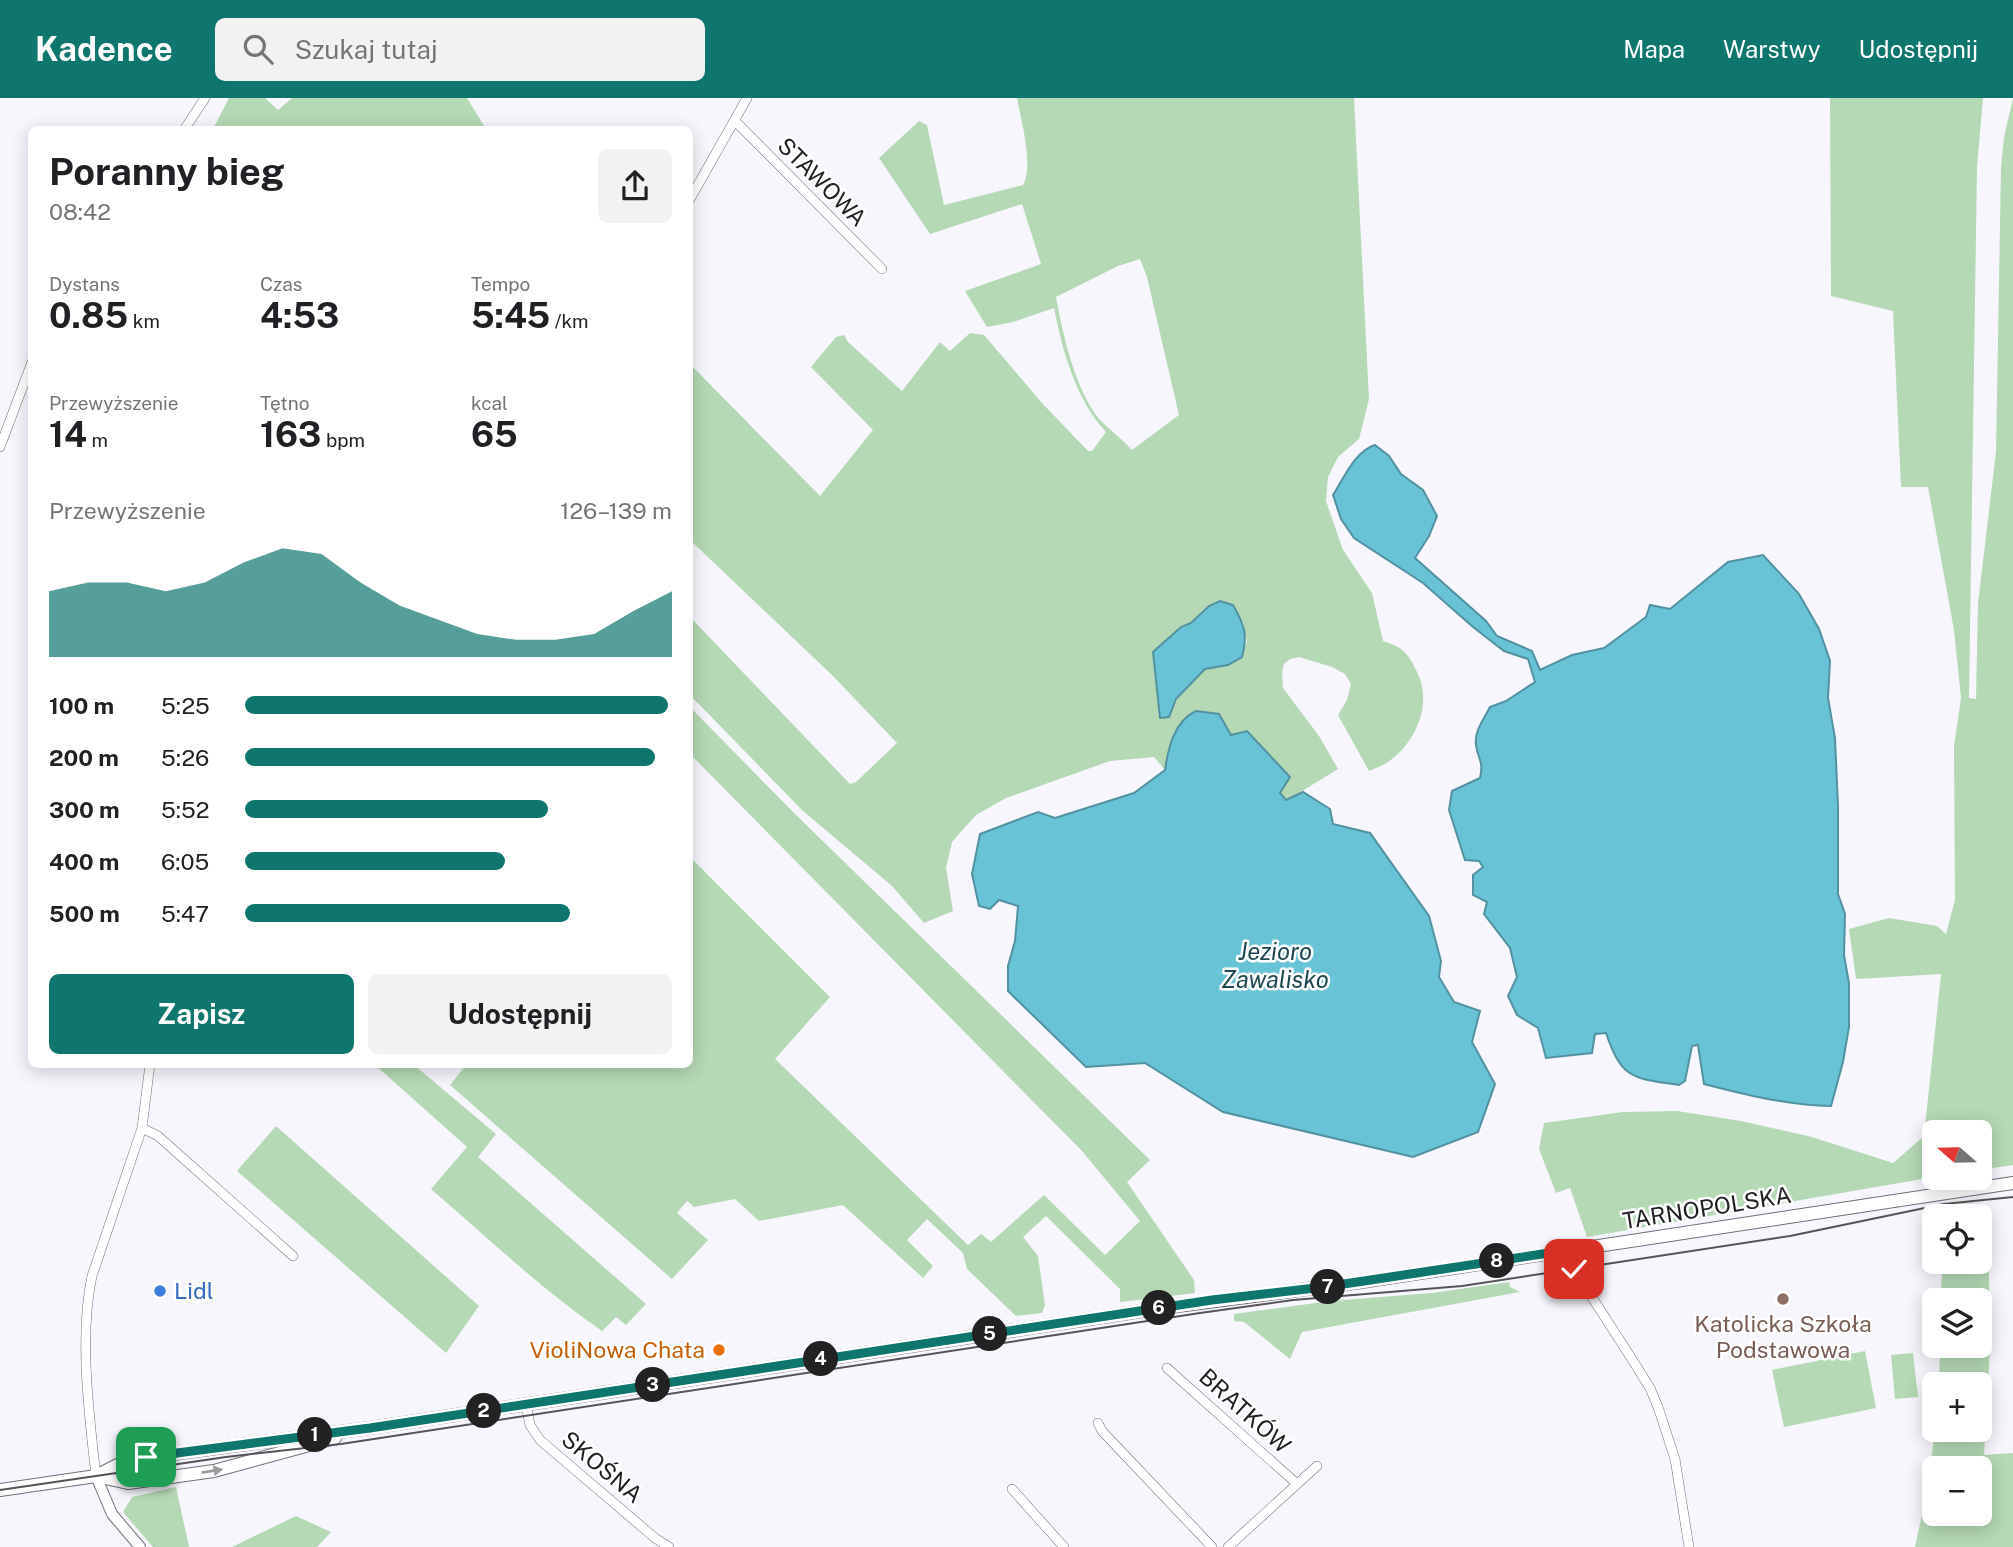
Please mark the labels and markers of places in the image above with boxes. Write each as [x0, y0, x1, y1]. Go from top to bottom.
pin [1544, 1239, 1604, 1299]
pin: 8 [1480, 1244, 1514, 1278]
pin: 7 [1310, 1270, 1346, 1304]
place label: Lidl [174, 1277, 214, 1304]
marker: Lidl [152, 1283, 168, 1299]
pin: 6 [1142, 1290, 1176, 1326]
marker: Katolicka Szkoła Podstawowa [1775, 1291, 1791, 1307]
place label: Katolicka Szkoła Podstawowa [1694, 1310, 1872, 1363]
pin: 5 [972, 1316, 1007, 1352]
place label: VioliNowa Chata [529, 1336, 705, 1363]
marker: VioliNowa Chata [711, 1342, 727, 1358]
pin: 4 [804, 1342, 838, 1376]
pin: 3 [636, 1368, 670, 1402]
pin: 2 [466, 1394, 502, 1428]
pin: 1 [298, 1418, 332, 1452]
pin [116, 1427, 176, 1487]

